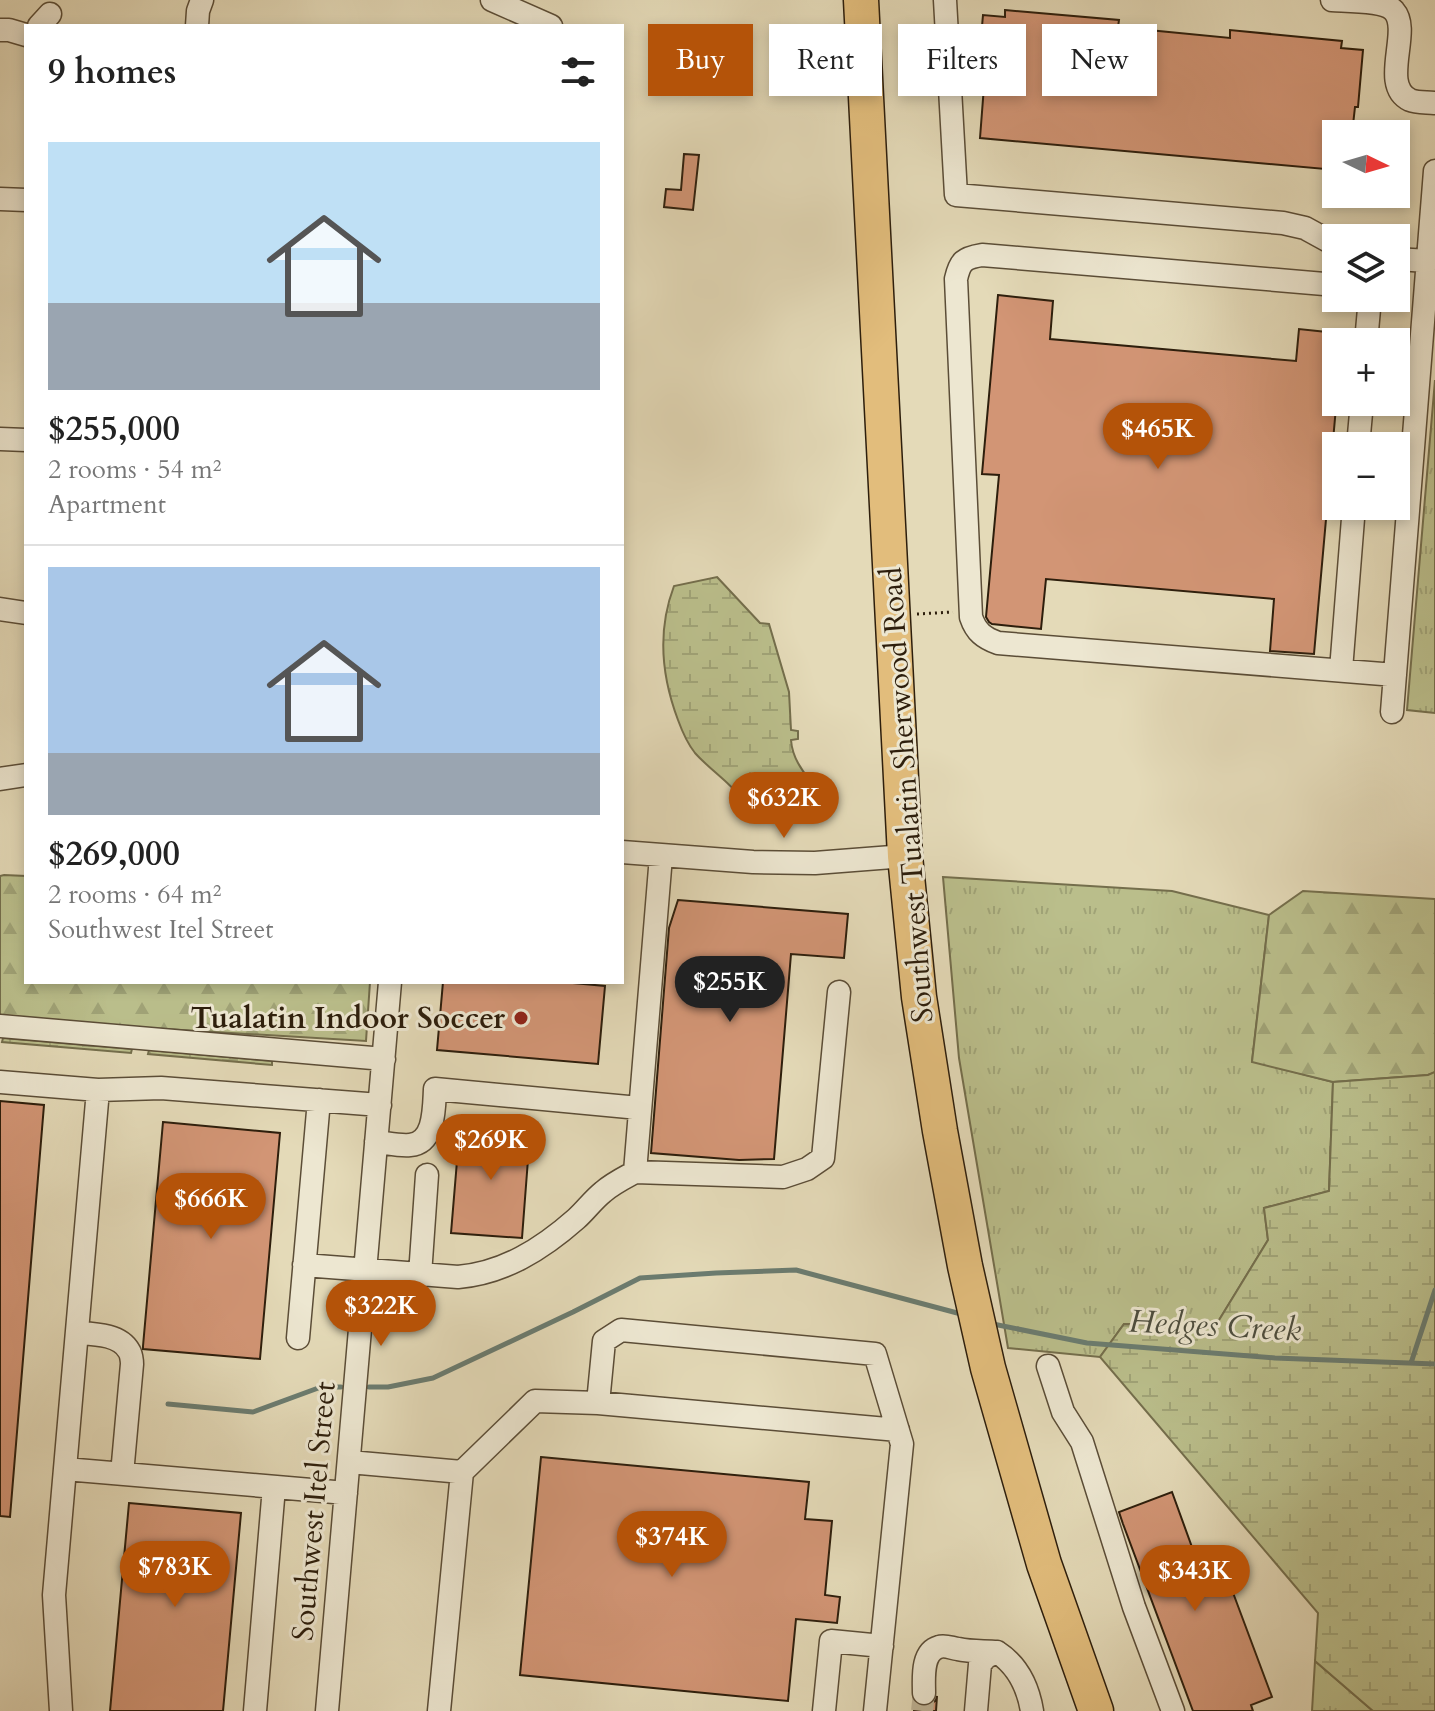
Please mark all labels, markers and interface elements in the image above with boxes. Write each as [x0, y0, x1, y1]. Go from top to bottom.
chip: Buy [648, 24, 753, 96]
chip: Rent [769, 24, 882, 96]
chip: Filters [898, 24, 1026, 96]
chip: New [1042, 24, 1157, 96]
text: 9 homes [48, 49, 176, 95]
icon: filters [556, 50, 600, 94]
north arrow [1322, 120, 1410, 208]
map controls [1322, 120, 1410, 520]
icon: home [252, 194, 396, 338]
button: layers [1322, 224, 1410, 312]
button: + [1322, 328, 1410, 416]
pin: $465K [1102, 403, 1214, 471]
text: $255,000 [48, 406, 180, 452]
text: $465K [1121, 411, 1195, 446]
button: − [1322, 432, 1410, 520]
text: 2 rooms · 54 m² [48, 452, 221, 487]
text: Apartment [48, 487, 166, 522]
street label: Southwest Tualatin Sherwood Road [871, 566, 943, 1024]
icon: home [252, 619, 396, 763]
pin: $632K [728, 772, 840, 840]
text: $632K [747, 780, 821, 815]
text: $269,000 [48, 831, 180, 877]
text: 2 rooms · 64 m² [48, 877, 221, 912]
text: Southwest Itel Street [48, 912, 273, 947]
pin: $255K [674, 956, 786, 1024]
text: $255K [693, 964, 767, 999]
place label: Tualatin Indoor Soccer [190, 998, 506, 1039]
marker: Tualatin Indoor Soccer [512, 1009, 530, 1027]
pin: $269K [435, 1114, 547, 1182]
text: $269K [454, 1122, 528, 1157]
pin: $666K [155, 1173, 267, 1241]
text: $666K [174, 1181, 248, 1216]
pin: $322K [325, 1280, 437, 1348]
text: $322K [344, 1288, 418, 1323]
water label: Hedges Creek [1128, 1300, 1303, 1352]
street label: Southwest Itel Street [282, 1379, 346, 1642]
pin: $374K [616, 1511, 728, 1579]
text: $374K [635, 1519, 709, 1554]
pin: $783K [119, 1541, 231, 1609]
pin: $343K [1139, 1545, 1251, 1613]
text: $783K [138, 1549, 212, 1584]
text: $343K [1158, 1553, 1232, 1588]

